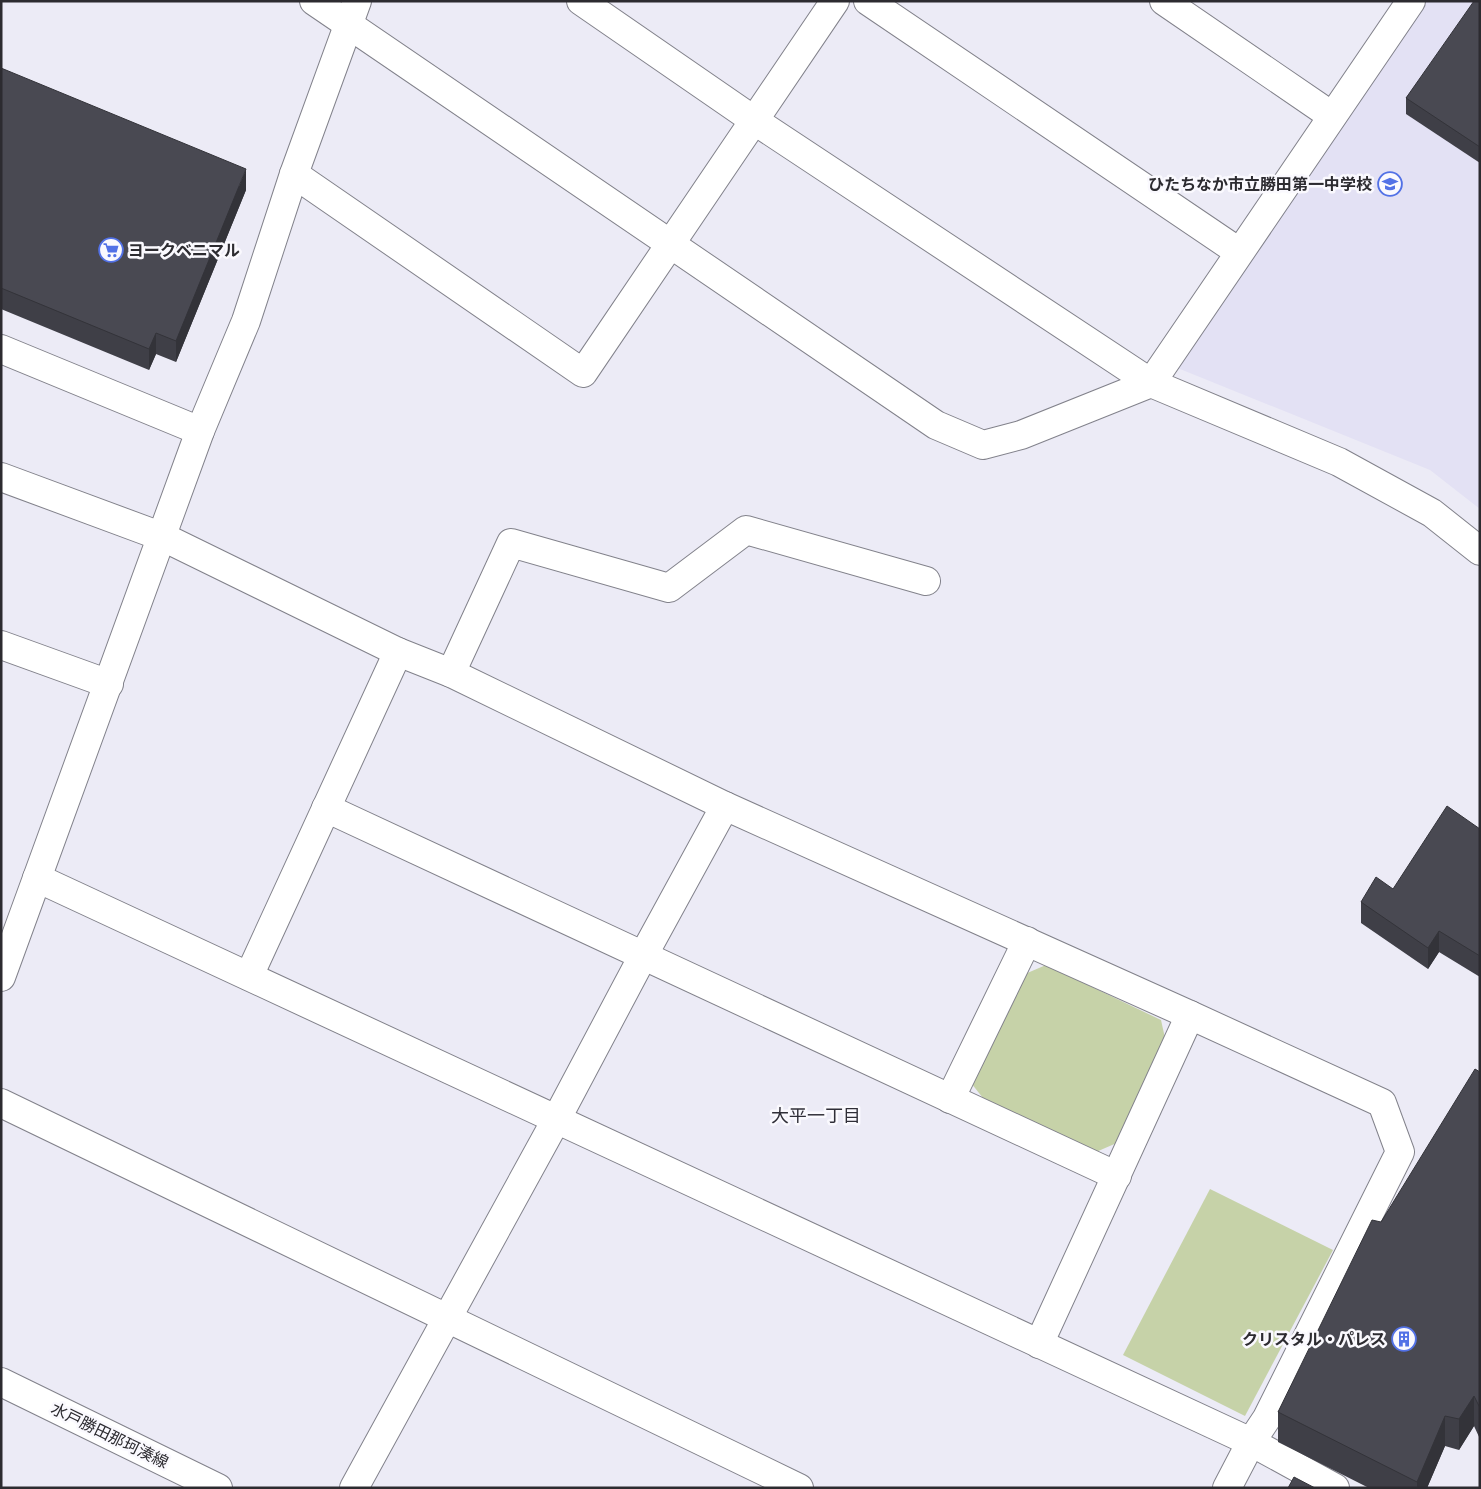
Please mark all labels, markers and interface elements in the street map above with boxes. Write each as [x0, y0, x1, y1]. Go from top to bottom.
school or university icon: ひたちなか市立勝田第一中学校 [1377, 171, 1403, 197]
place label: ひたちなか市立勝田第一中学校 [1148, 174, 1372, 194]
supermarket icon: ヨークベニマル [98, 237, 124, 263]
place label: ヨークベニマル [128, 240, 240, 260]
district label: 大平一丁目 [771, 1104, 861, 1127]
building icon: クリスタル・パレス [1391, 1326, 1417, 1352]
place label: クリスタル・パレス [1242, 1329, 1386, 1349]
street label: 水戸勝田那珂湊線 [48, 1398, 172, 1472]

